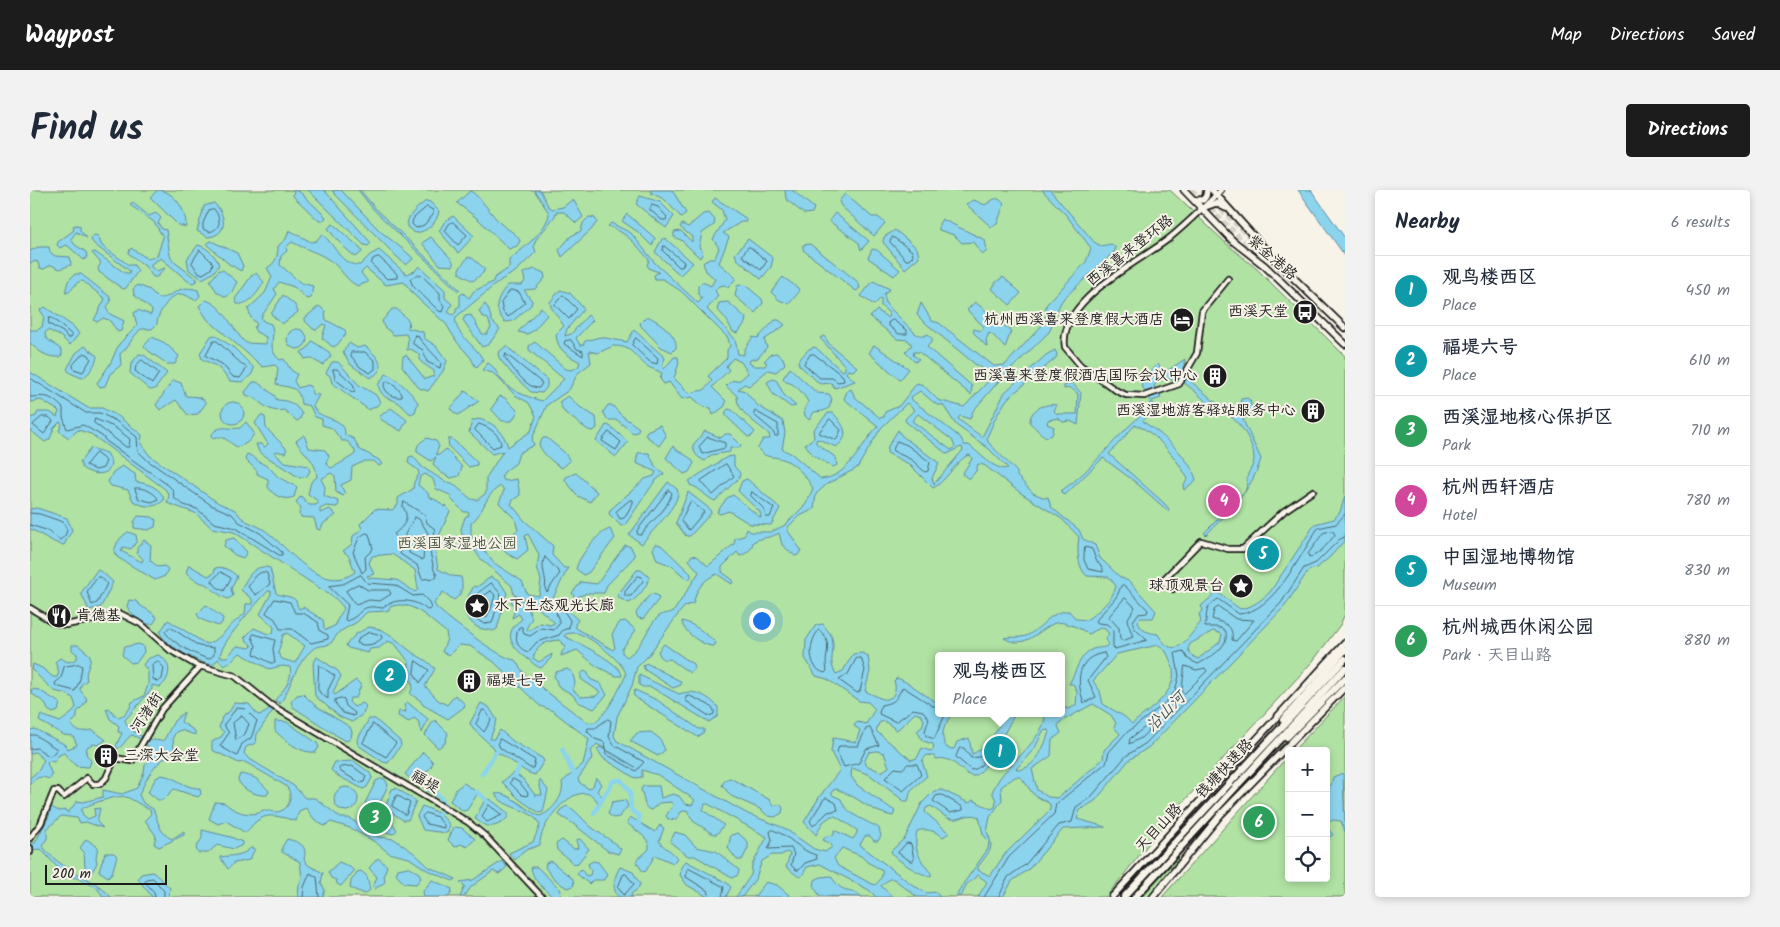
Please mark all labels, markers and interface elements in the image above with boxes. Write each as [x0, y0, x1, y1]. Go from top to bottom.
text: Waypost [25, 16, 114, 55]
text: Map [1550, 21, 1582, 50]
text: Directions [1610, 21, 1684, 50]
text: Saved [1712, 21, 1755, 50]
text: Find us [30, 102, 143, 158]
button: Directions [1626, 104, 1750, 157]
text: Nearby [1395, 206, 1460, 239]
street label: 西溪喜来登环路 [1081, 209, 1179, 293]
text: 6 results [1671, 210, 1730, 235]
street label: 紫金港路 [1241, 229, 1303, 287]
text: 观鸟楼西区 [1442, 263, 1537, 293]
text: 1 [1409, 278, 1413, 303]
text: 450 m [1685, 278, 1730, 303]
text: Place [1442, 293, 1476, 318]
bus stop icon: 西溪天堂 [1292, 299, 1318, 325]
place label: 西溪天堂 [1228, 300, 1288, 324]
hotel icon: 杭州西溪喜来登度假大酒店 [1169, 307, 1195, 333]
place label: 杭州西溪喜来登度假大酒店 [984, 308, 1164, 332]
text: 福堤六号 [1442, 333, 1518, 363]
text: 2 [1406, 348, 1416, 373]
text: 610 m [1689, 348, 1730, 373]
building icon: 西溪喜来登度假酒店国际会议中心 [1202, 363, 1228, 389]
text: Place [1442, 363, 1476, 388]
place label: 西溪喜来登度假酒店国际会议中心 [973, 364, 1198, 388]
building icon: 西溪湿地游客驿站服务中心 [1300, 398, 1326, 424]
place label: 西溪湿地游客驿站服务中心 [1116, 399, 1296, 423]
text: 西溪湿地核心保护区 [1442, 403, 1613, 433]
text: 3 [1407, 418, 1415, 443]
text: 710 m [1690, 418, 1730, 443]
text: Park [1442, 433, 1471, 458]
text: 杭州西轩酒店 [1442, 473, 1556, 503]
pin: 4 [1208, 482, 1240, 520]
text: 4 [1407, 488, 1415, 513]
text: 780 m [1686, 488, 1730, 513]
text: Hotel [1442, 503, 1477, 528]
park label: 西溪国家湿地公园 [397, 532, 517, 556]
pin: 5 [1247, 535, 1279, 573]
text: 中国湿地博物馆 [1442, 543, 1575, 573]
text: 5 [1407, 558, 1415, 583]
text: 830 m [1684, 558, 1730, 583]
place icon: 球顶观景台 [1228, 573, 1254, 599]
text: Museum [1442, 573, 1497, 598]
place label: 球顶观景台 [1149, 574, 1224, 598]
place icon: 水下生态观光长廊 [464, 593, 490, 619]
place label: 水下生态观光长廊 [494, 594, 614, 618]
restaurant icon: 肯德基 [46, 603, 72, 629]
place label: 肯德基 [76, 604, 121, 628]
your location [749, 608, 775, 634]
text: 杭州城西休闲公园 [1442, 613, 1594, 643]
text: 6 [1407, 628, 1415, 653]
text: 880 m [1684, 628, 1730, 653]
text: Park · 天目山路 [1442, 643, 1552, 668]
popup [935, 652, 1065, 717]
pin: 2 [374, 657, 406, 695]
text: 观鸟楼西区 [952, 657, 1048, 687]
building icon: 福堤七号 [456, 668, 482, 694]
place label: 福堤七号 [486, 669, 546, 693]
water label: 沿山河 [1140, 684, 1194, 738]
text: Place [952, 687, 987, 712]
street label: 河渚街 [125, 688, 169, 738]
pin: 1 [984, 733, 1016, 771]
street label: 钱塘快速路 [1191, 733, 1259, 805]
building icon: 三深大会堂 [93, 743, 119, 769]
place label: 三深大会堂 [124, 744, 199, 768]
map controls [1285, 747, 1330, 882]
button: + [1285, 747, 1330, 792]
street label: 福堤 [406, 764, 444, 800]
button: − [1285, 792, 1330, 837]
street label: 天目山路 [1130, 798, 1188, 858]
pin: 3 [359, 799, 391, 837]
pin: 6 [1243, 803, 1275, 841]
button: locate [1285, 837, 1330, 882]
scale bar [45, 862, 168, 885]
text: 200 m [52, 863, 91, 885]

